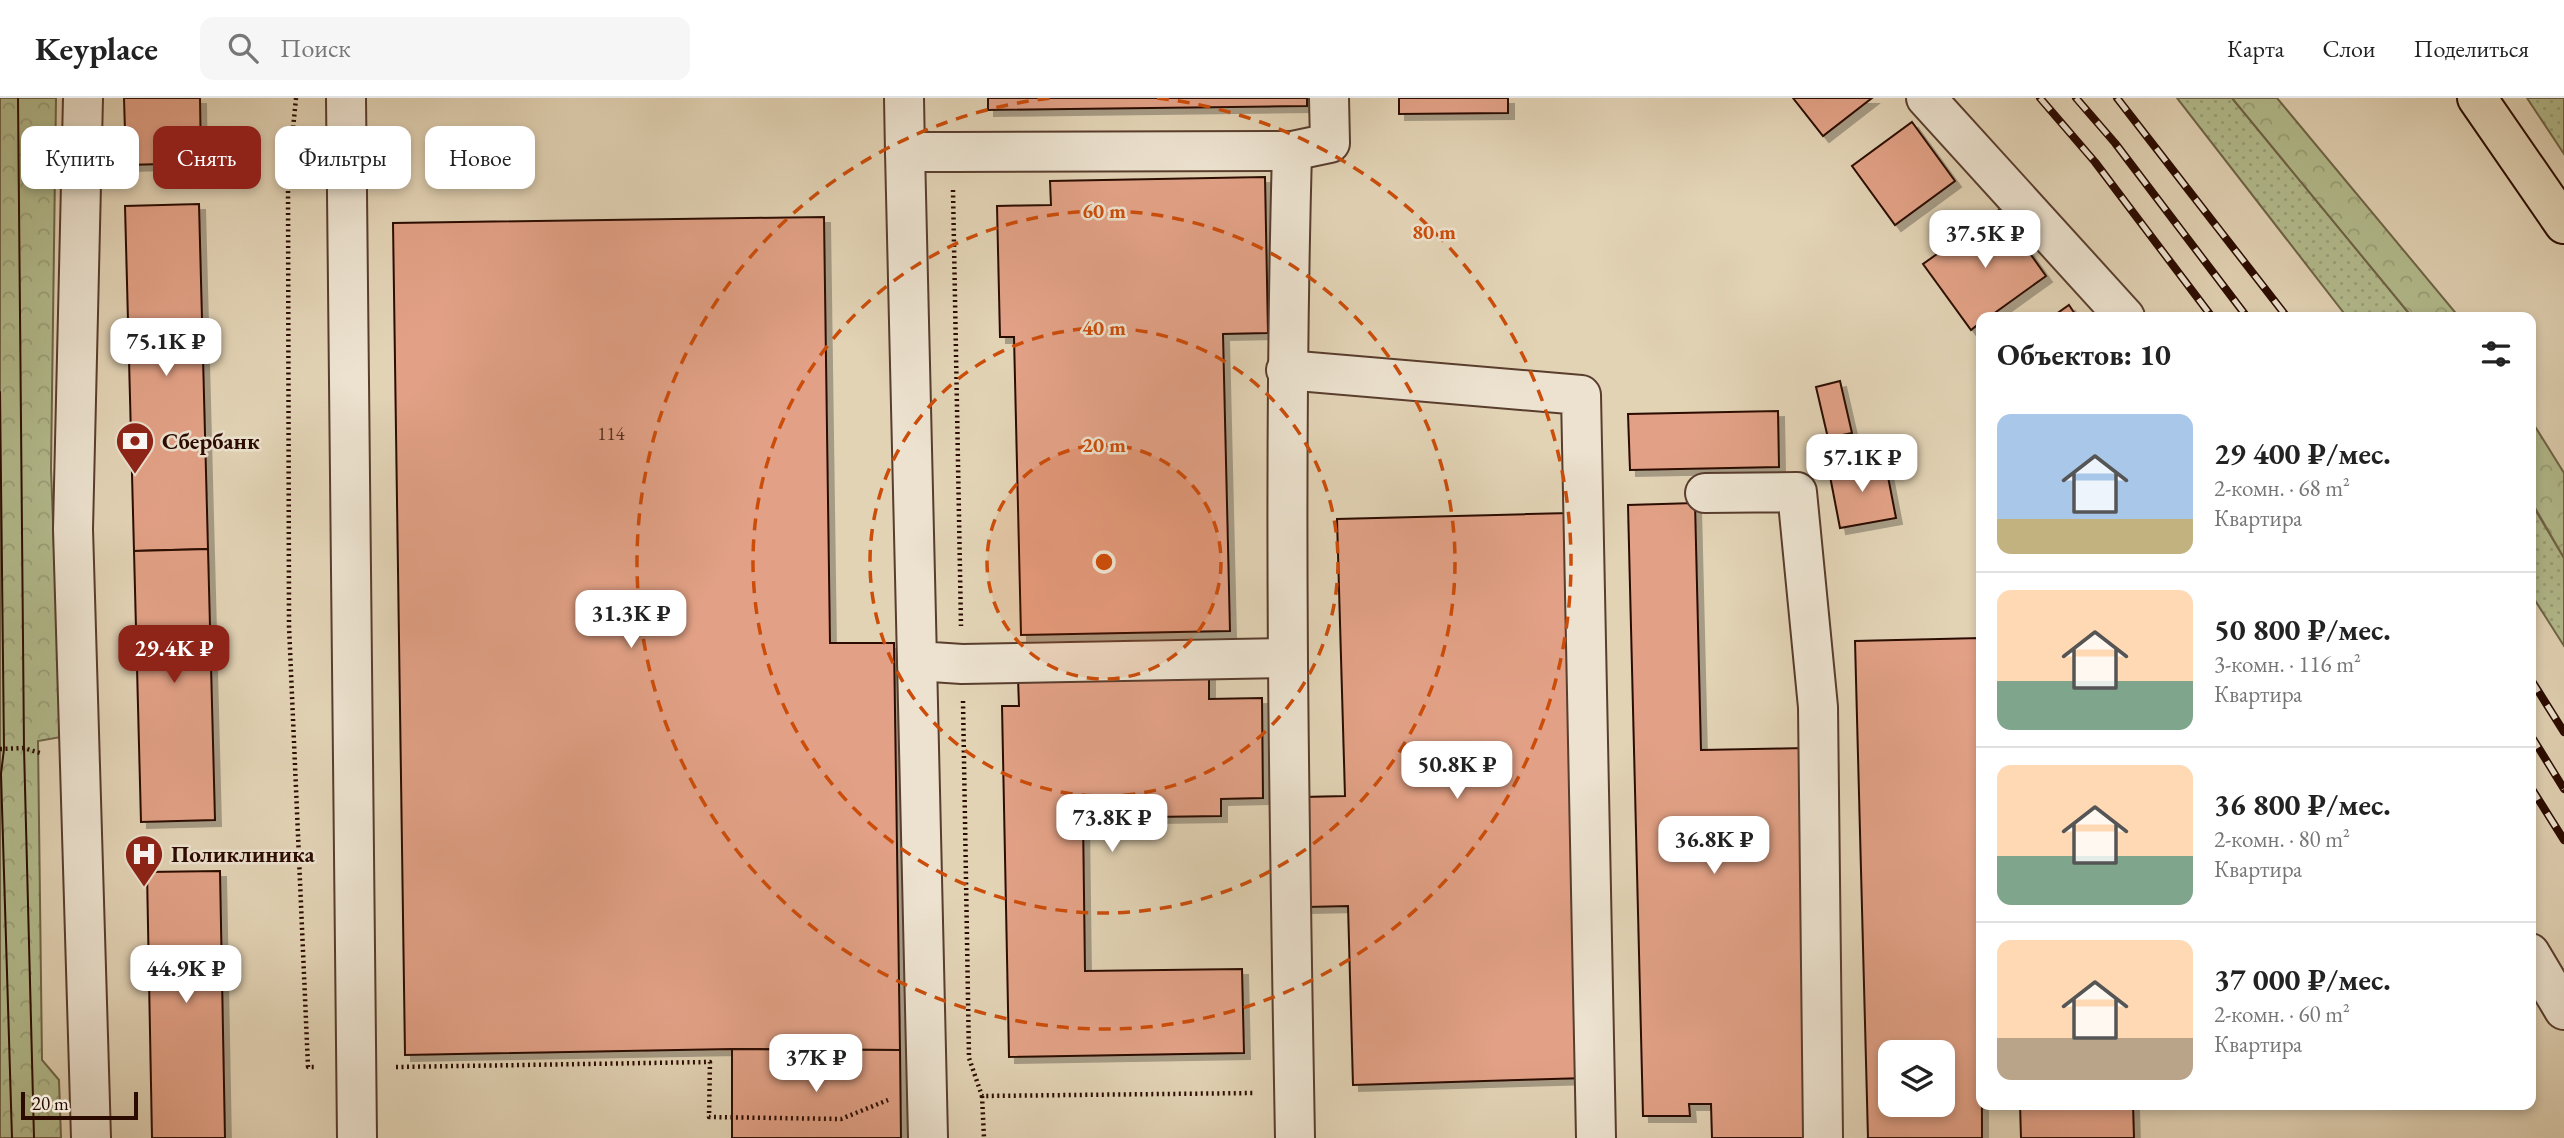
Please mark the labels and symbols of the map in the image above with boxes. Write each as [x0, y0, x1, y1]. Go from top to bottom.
text: 60 m [1082, 197, 1126, 224]
pin: 37.5K ₽ [1920, 211, 2050, 270]
text: 80 m [1412, 218, 1456, 245]
text: 40 m [1082, 314, 1126, 341]
pin: 75.1K ₽ [101, 318, 231, 378]
bank icon: Сбербанк [114, 420, 156, 475]
house number: 114 [597, 421, 626, 446]
place label: Сбербанк [162, 426, 260, 456]
text: 20 m [1082, 431, 1126, 458]
pin: 57.1K ₽ [1797, 434, 1927, 494]
centre of rings [1092, 550, 1116, 574]
pin: 31.3K ₽ [566, 590, 696, 650]
pin: 29.4K ₽ [109, 626, 239, 685]
pin: 50.8K ₽ [1392, 742, 1522, 801]
pin: 73.8K ₽ [1047, 794, 1177, 854]
pin: 36.8K ₽ [1649, 816, 1779, 876]
hospital icon: Поликлиника [123, 833, 165, 888]
place label: Поликлиника [171, 839, 315, 869]
pin: 44.9K ₽ [121, 946, 251, 1005]
pin: 37K ₽ [767, 1034, 865, 1094]
scale bar [21, 1089, 138, 1121]

